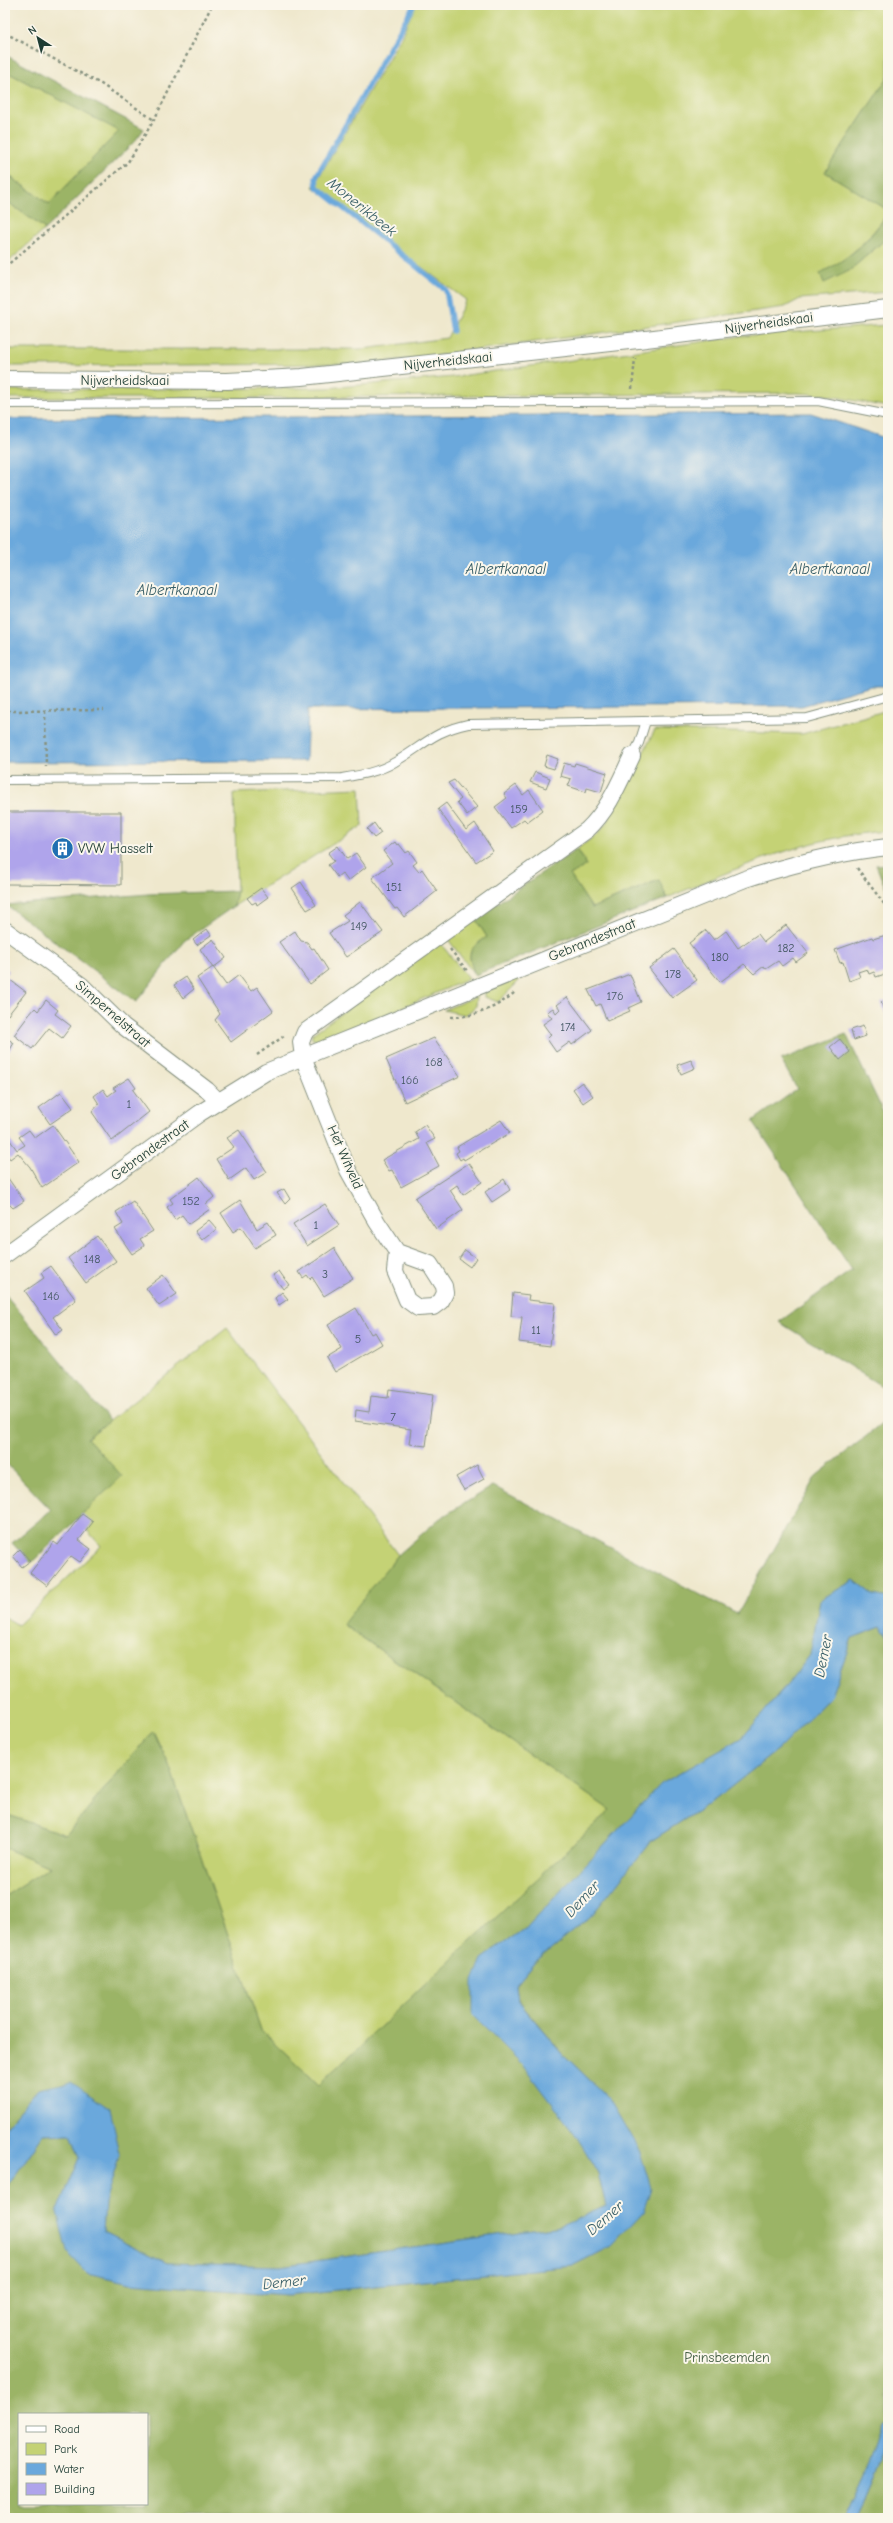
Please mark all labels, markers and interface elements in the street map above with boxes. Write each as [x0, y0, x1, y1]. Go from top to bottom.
north arrow [18, 18, 58, 58]
text: N [26, 23, 39, 38]
water label: Monerikbeek [323, 173, 401, 241]
street label: Nijverheidskaai [724, 308, 814, 338]
street label: Nijverheidskaai [403, 348, 493, 374]
street label: Nijverheidskaai [81, 372, 169, 389]
water label: Albertkanaal [465, 560, 547, 578]
water label: Albertkanaal [789, 560, 871, 578]
water label: Albertkanaal [136, 581, 218, 599]
house number: 159 [510, 802, 528, 816]
building icon: VVW Hasselt [50, 835, 76, 861]
place label: VVW Hasselt [78, 840, 154, 857]
house number: 151 [386, 880, 402, 894]
street label: Gebrandestraat [546, 914, 639, 965]
house number: 149 [351, 919, 367, 933]
house number: 182 [777, 941, 795, 955]
house number: 180 [711, 950, 729, 964]
house number: 178 [665, 967, 681, 981]
street label: Simpernelstraat [72, 977, 155, 1052]
house number: 176 [607, 989, 623, 1003]
house number: 174 [560, 1020, 576, 1034]
house number: 168 [425, 1055, 443, 1069]
house number: 166 [401, 1073, 419, 1087]
house number: 1 [127, 1097, 132, 1111]
street label: Gebrandestraat [107, 1115, 193, 1184]
street label: Het Witveld [323, 1122, 367, 1192]
house number: 152 [182, 1194, 200, 1208]
house number: 1 [314, 1218, 319, 1232]
house number: 148 [84, 1252, 100, 1266]
house number: 3 [322, 1267, 328, 1281]
house number: 146 [42, 1289, 60, 1303]
house number: 11 [531, 1323, 541, 1337]
house number: 5 [355, 1332, 361, 1346]
house number: 7 [390, 1410, 396, 1424]
water label: Demer [810, 1632, 836, 1679]
water label: Demer [561, 1876, 604, 1921]
water label: Demer [583, 2196, 628, 2239]
water label: Demer [262, 2271, 307, 2293]
park label: Prinsbeemden [684, 2349, 770, 2366]
legend [18, 2413, 148, 2505]
text: Road [54, 2422, 80, 2436]
text: Park [54, 2442, 77, 2456]
text: Water [54, 2462, 84, 2476]
text: Building [54, 2482, 95, 2496]

